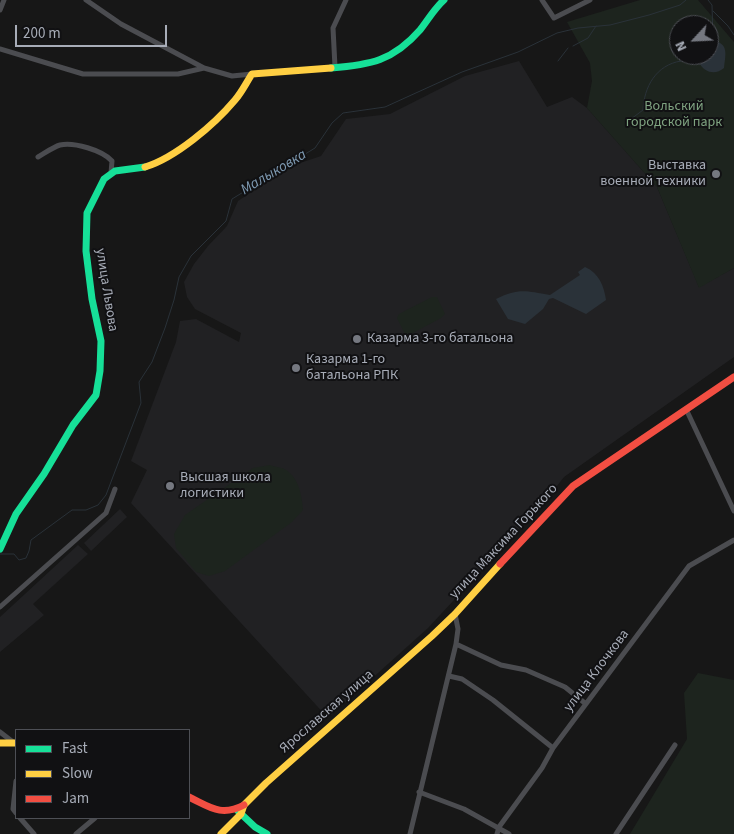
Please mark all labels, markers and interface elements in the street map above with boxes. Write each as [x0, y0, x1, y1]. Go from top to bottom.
scale bar [18, 15, 170, 47]
north arrow [669, 15, 719, 65]
text: 200 m [23, 23, 61, 44]
text: N [670, 37, 692, 54]
park label: Вольский городской парк [626, 99, 722, 132]
water label: Малыковка [238, 146, 310, 200]
place label: Выставка военной техники [600, 158, 706, 190]
marker: Выставка военной техники [710, 168, 722, 180]
street label: улица Львова [91, 247, 121, 333]
place label: Казарма 3-го батальона [367, 331, 513, 347]
marker: Казарма 3-го батальона [351, 333, 363, 345]
place label: Казарма 1-го батальона РПК [306, 352, 398, 384]
marker: Казарма 1-го батальона РПК [290, 362, 302, 374]
place label: Высшая школа логистики [180, 470, 271, 502]
marker: Высшая школа логистики [164, 480, 176, 492]
street label: улица Максима Горького [446, 481, 562, 603]
street label: улица Клочкова [561, 627, 633, 715]
street label: Ярославская улица [277, 667, 377, 757]
legend [15, 729, 190, 819]
text: Fast [62, 738, 88, 759]
text: Slow [62, 763, 93, 784]
text: Jam [62, 788, 89, 809]

